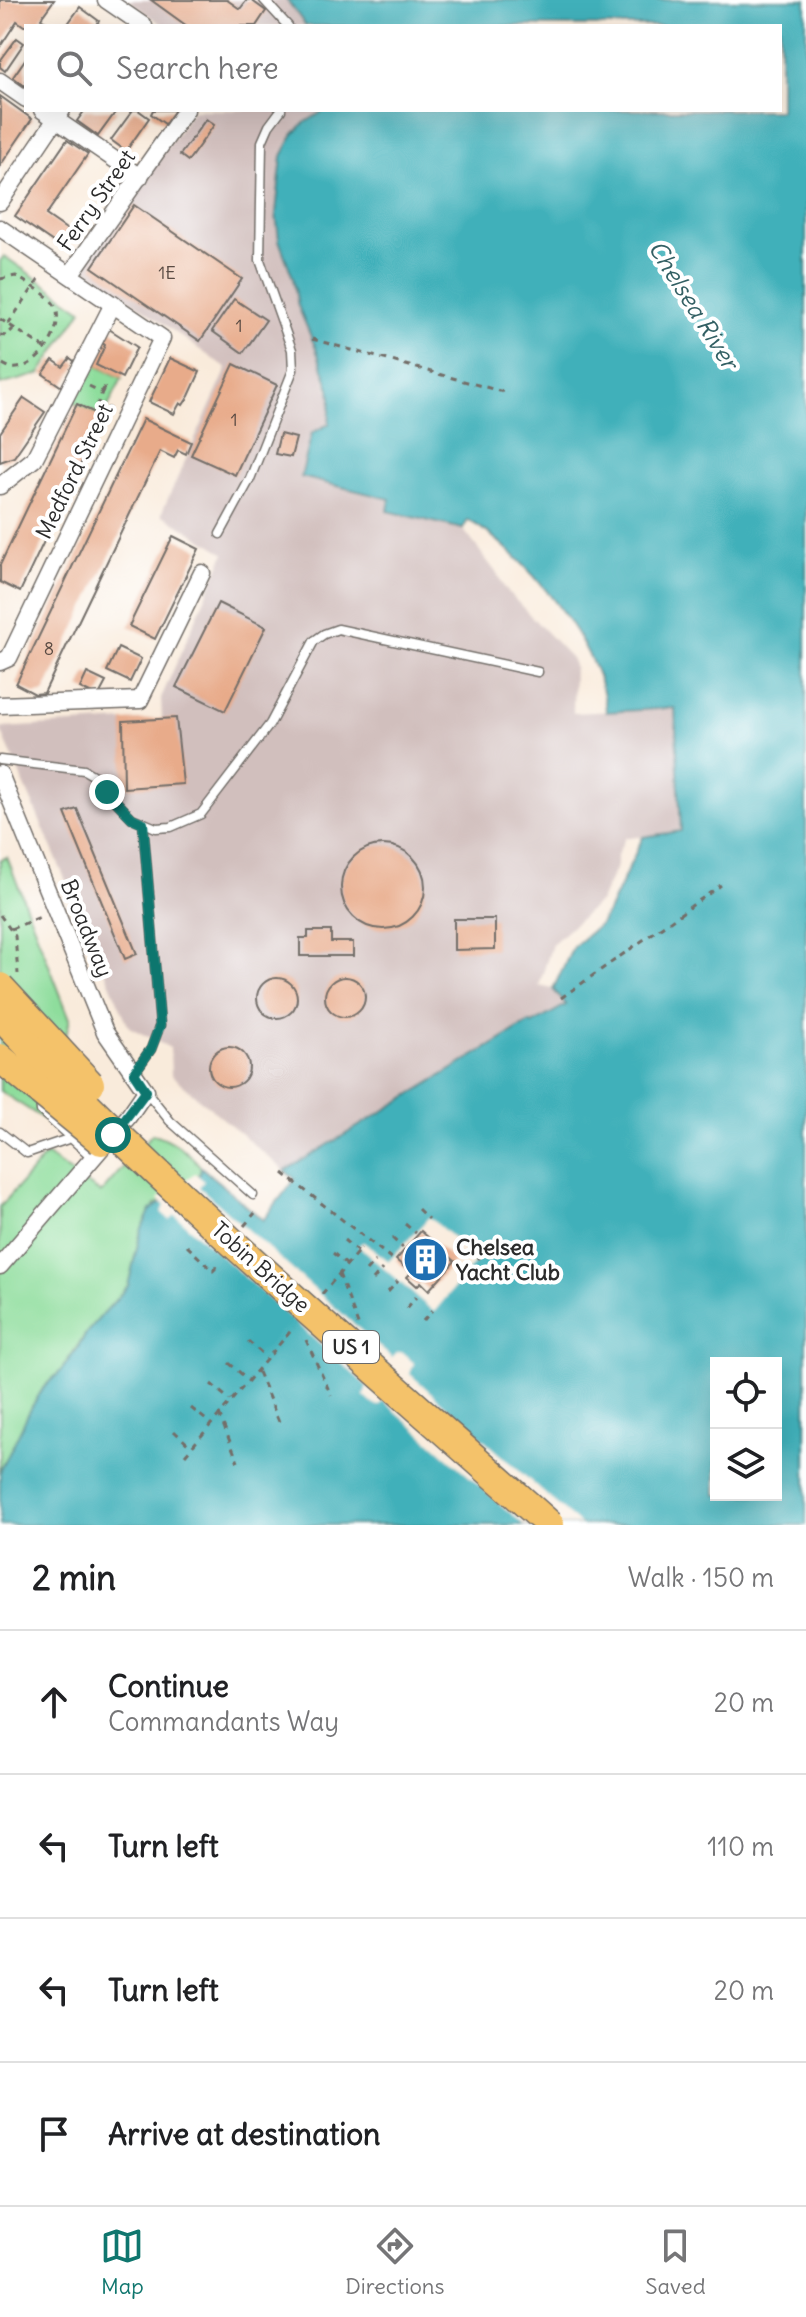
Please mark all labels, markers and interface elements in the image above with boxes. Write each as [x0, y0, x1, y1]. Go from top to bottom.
search box [24, 24, 782, 112]
icon: search [52, 46, 96, 90]
text: Search here [116, 49, 279, 87]
street label: Ferry Street [51, 144, 141, 256]
water label: Chelsea River [642, 235, 747, 377]
house number: 1E [158, 261, 176, 284]
house number: 1 [235, 314, 243, 337]
street label: Medford Street [29, 399, 119, 543]
house number: 1 [230, 408, 238, 431]
house number: 8 [44, 637, 54, 660]
route end [89, 774, 125, 810]
street label: Broadway [55, 875, 119, 981]
route start [95, 1117, 131, 1153]
street label: Tobin Bridge [206, 1215, 316, 1319]
place label: Chelsea Yacht Club [455, 1233, 560, 1286]
building icon: Chelsea Yacht Club [401, 1236, 449, 1284]
road number: US 1 [323, 1331, 379, 1363]
map controls [710, 1357, 782, 1501]
button: locate [710, 1357, 782, 1429]
button: layers [710, 1429, 782, 1501]
text: 2 min [32, 1556, 116, 1599]
text: Walk · 150 m [628, 1561, 774, 1594]
text: Continue [108, 1667, 229, 1705]
icon: ahead [32, 1680, 76, 1724]
text: 20 m [714, 1686, 774, 1719]
text: Commandants Way [108, 1705, 339, 1738]
icon: left [32, 1824, 76, 1868]
text: Turn left [108, 1827, 219, 1865]
text: 110 m [707, 1830, 774, 1863]
icon: left [32, 1968, 76, 2012]
text: Turn left [108, 1971, 219, 2009]
text: 20 m [714, 1974, 774, 2007]
icon: arrive [32, 2112, 76, 2156]
text: Arrive at destination [108, 2115, 380, 2153]
tab: Map [100, 2224, 144, 2300]
tab: Directions [345, 2224, 445, 2300]
tab: Saved [645, 2224, 706, 2300]

